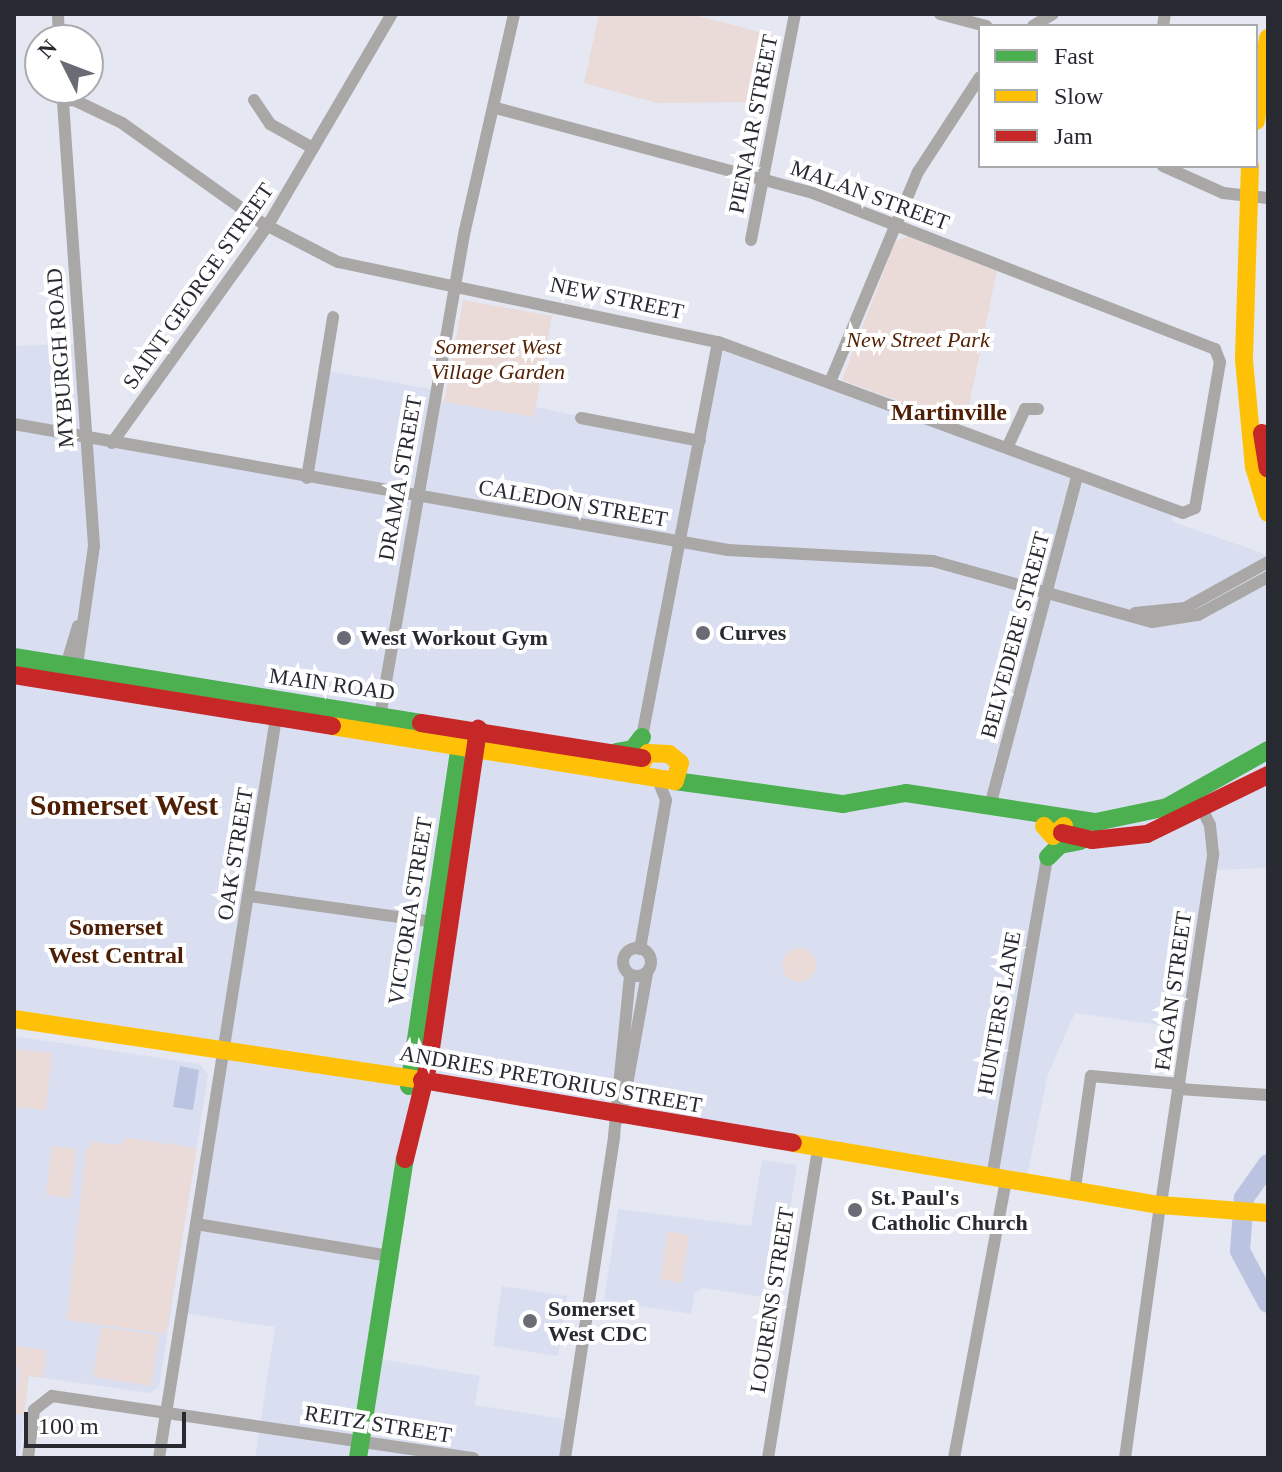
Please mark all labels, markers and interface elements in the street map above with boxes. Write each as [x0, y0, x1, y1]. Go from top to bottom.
north arrow [24, 24, 104, 104]
legend [978, 24, 1258, 168]
street label: PIENAAR STREET [723, 32, 783, 216]
text: N [33, 35, 62, 63]
text: Fast [1054, 43, 1094, 69]
text: Slow [1054, 83, 1103, 109]
text: Jam [1054, 123, 1093, 149]
street label: MALAN STREET [787, 154, 953, 236]
street label: SAINT GEORGE STREET [117, 178, 279, 394]
street label: MYBURGH ROAD [41, 267, 79, 449]
street label: NEW STREET [548, 271, 686, 325]
park label: New Street Park [846, 327, 990, 353]
park label: Somerset West Village Garden [431, 333, 565, 384]
street label: DRAMA STREET [372, 393, 428, 563]
district label: Martinville [891, 399, 1007, 427]
street label: CALEDON STREET [477, 473, 669, 533]
street label: BELVEDERE STREET [975, 529, 1055, 741]
place label: Curves [719, 620, 786, 646]
marker: Curves [694, 624, 712, 642]
place label: West Workout Gym [360, 625, 548, 651]
marker: West Workout Gym [335, 629, 353, 647]
street label: MAIN ROAD [268, 662, 396, 706]
street label: OAK STREET [211, 786, 259, 922]
district label: Somerset West [29, 787, 219, 823]
street label: VICTORIA STREET [382, 815, 438, 1007]
street label: FAGAN STREET [1149, 910, 1197, 1072]
district label: Somerset West Central [48, 914, 184, 970]
street label: HUNTERS LANE [972, 929, 1026, 1097]
street label: ANDRIES PRETORIUS STREET [398, 1039, 704, 1119]
place label: St. Paul's Catholic Church [871, 1184, 1028, 1236]
marker: St. Paul's Catholic Church [846, 1201, 864, 1219]
street label: LOURENS STREET [744, 1205, 800, 1395]
place label: Somerset West CDC [548, 1295, 648, 1346]
marker: Somerset West CDC [519, 1310, 541, 1332]
scale bar [28, 1396, 190, 1446]
street label: REITZ STREET [303, 1399, 453, 1449]
text: 100 m [38, 1413, 99, 1439]

